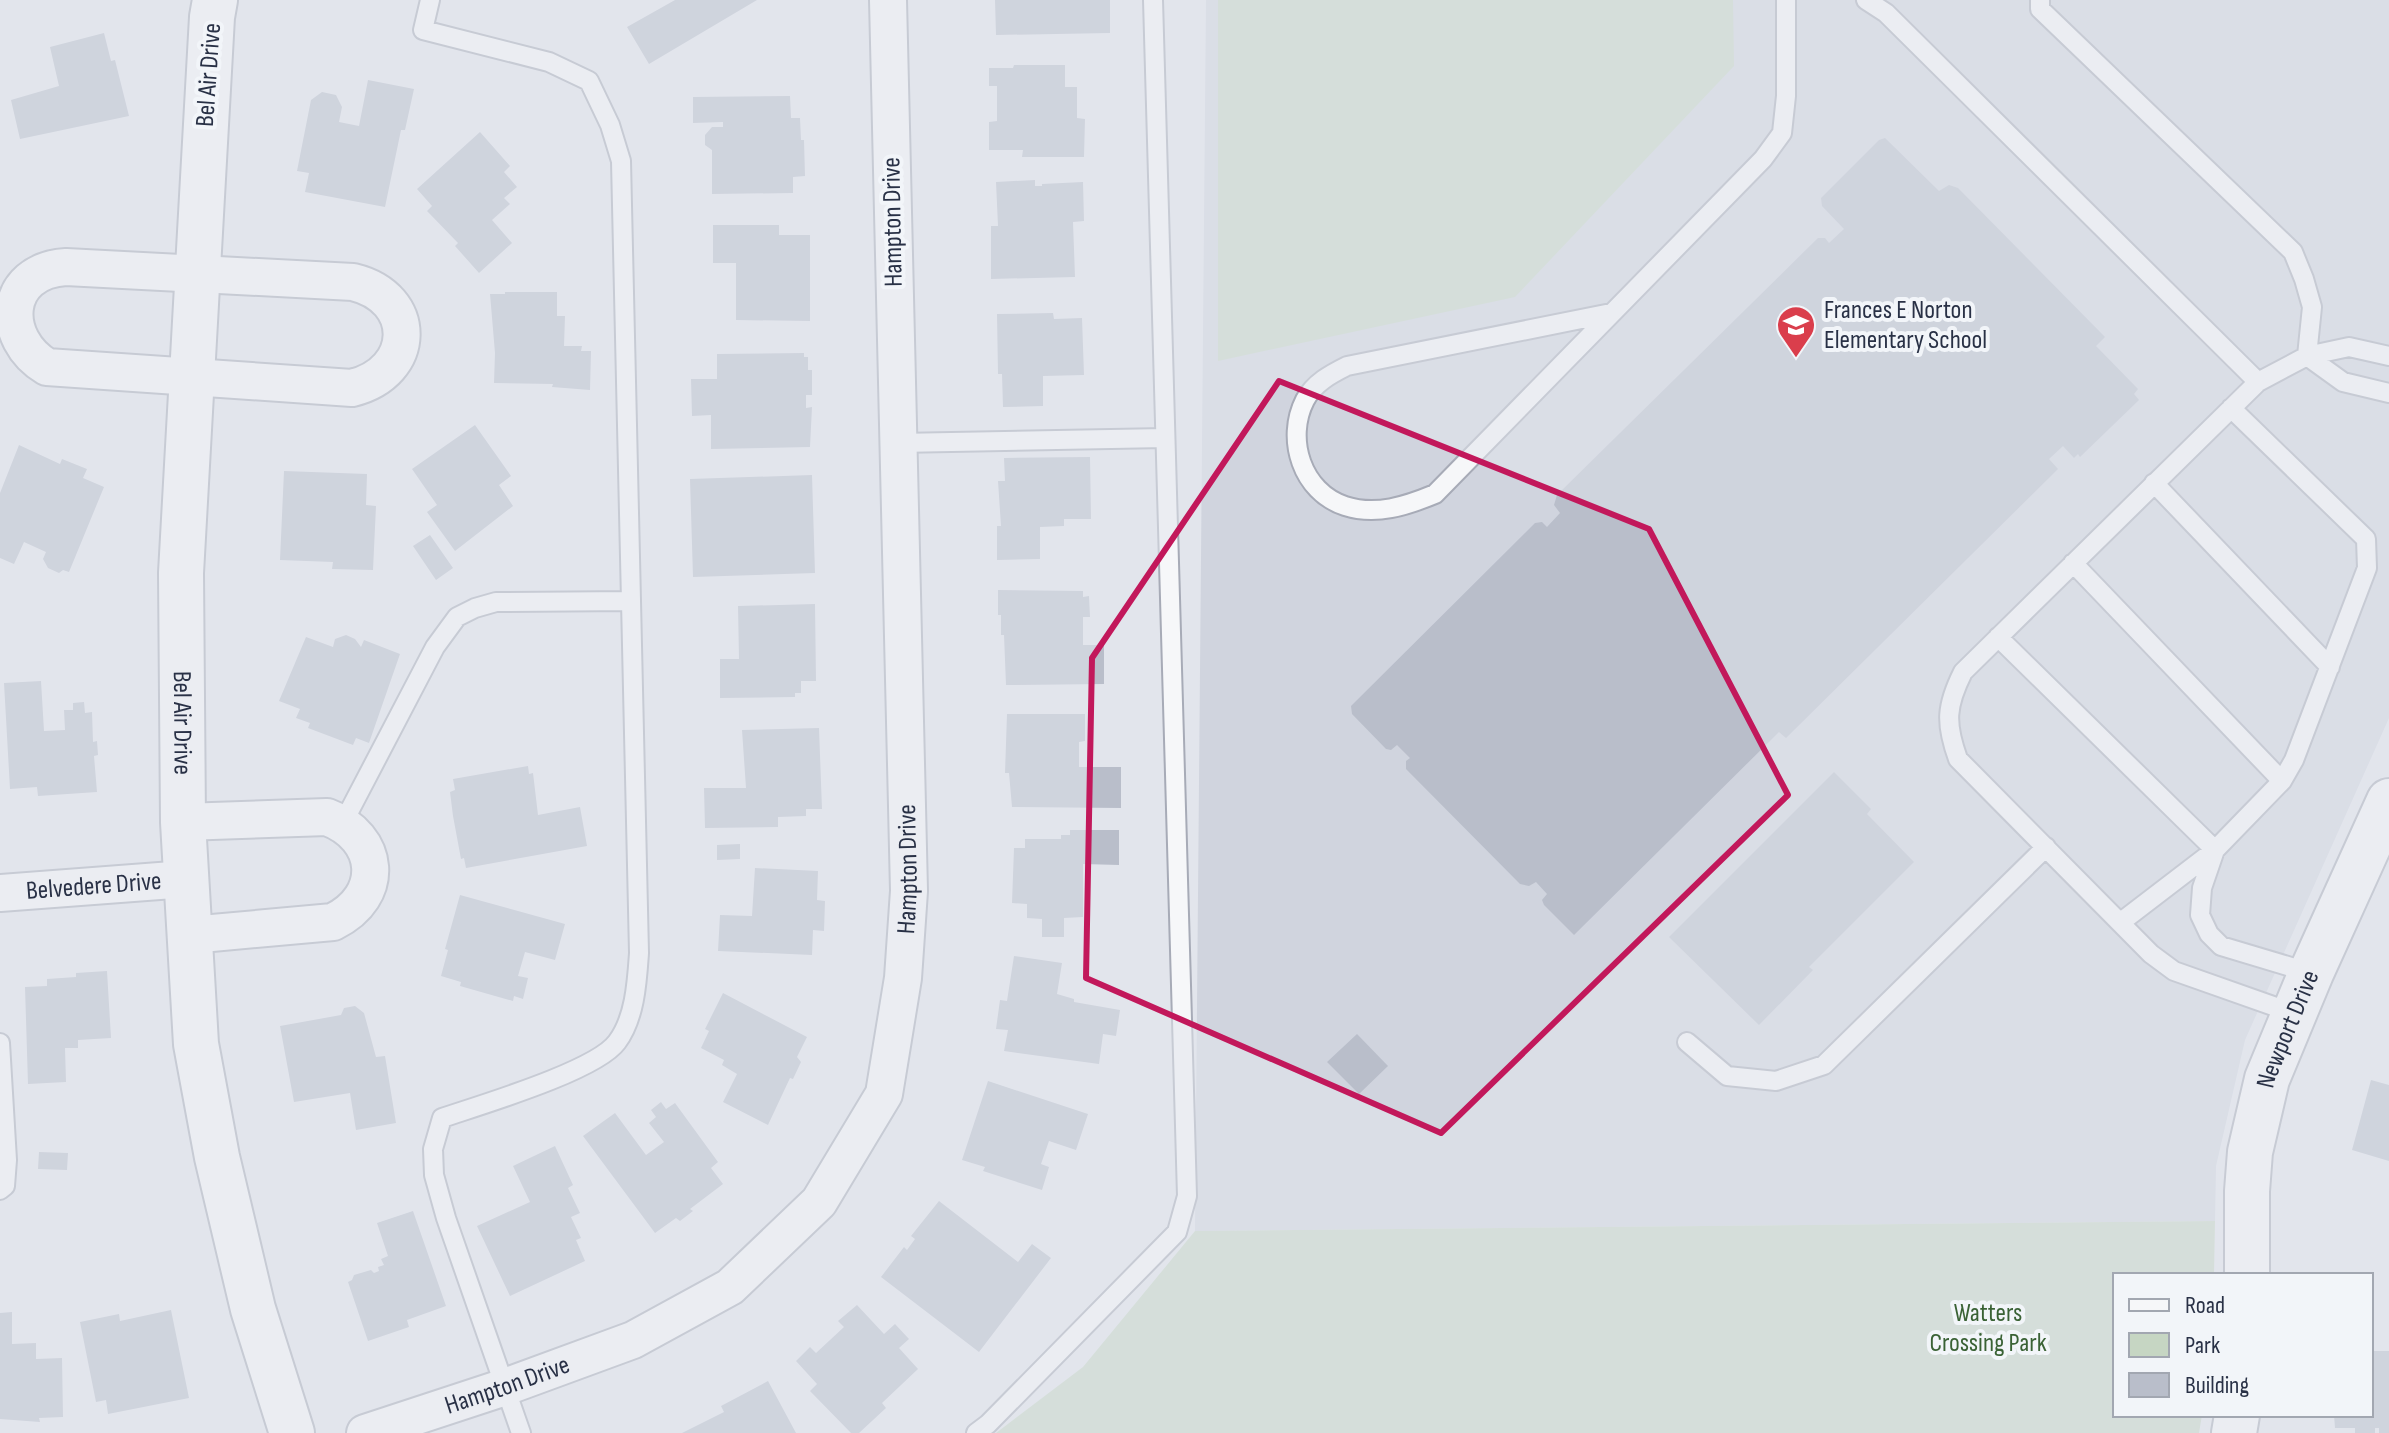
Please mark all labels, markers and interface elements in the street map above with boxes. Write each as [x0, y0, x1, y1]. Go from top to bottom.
street label: Bel Air Drive [190, 22, 228, 128]
street label: Hampton Drive [876, 157, 910, 287]
place label: Frances E Norton Elementary School [1824, 295, 1987, 356]
school or university icon: Frances E Norton Elementary School [1775, 304, 1817, 359]
street label: Bel Air Drive [166, 671, 198, 775]
street label: Hampton Drive [891, 804, 925, 935]
street label: Belvedere Drive [25, 865, 162, 906]
street label: Newport Drive [2250, 965, 2326, 1091]
legend [2113, 1273, 2373, 1417]
text: Road [2185, 1291, 2225, 1320]
park label: Watters Crossing Park [1929, 1298, 2047, 1359]
text: Park [2185, 1331, 2220, 1360]
street label: Hampton Drive [441, 1349, 574, 1421]
text: Building [2185, 1371, 2249, 1400]

